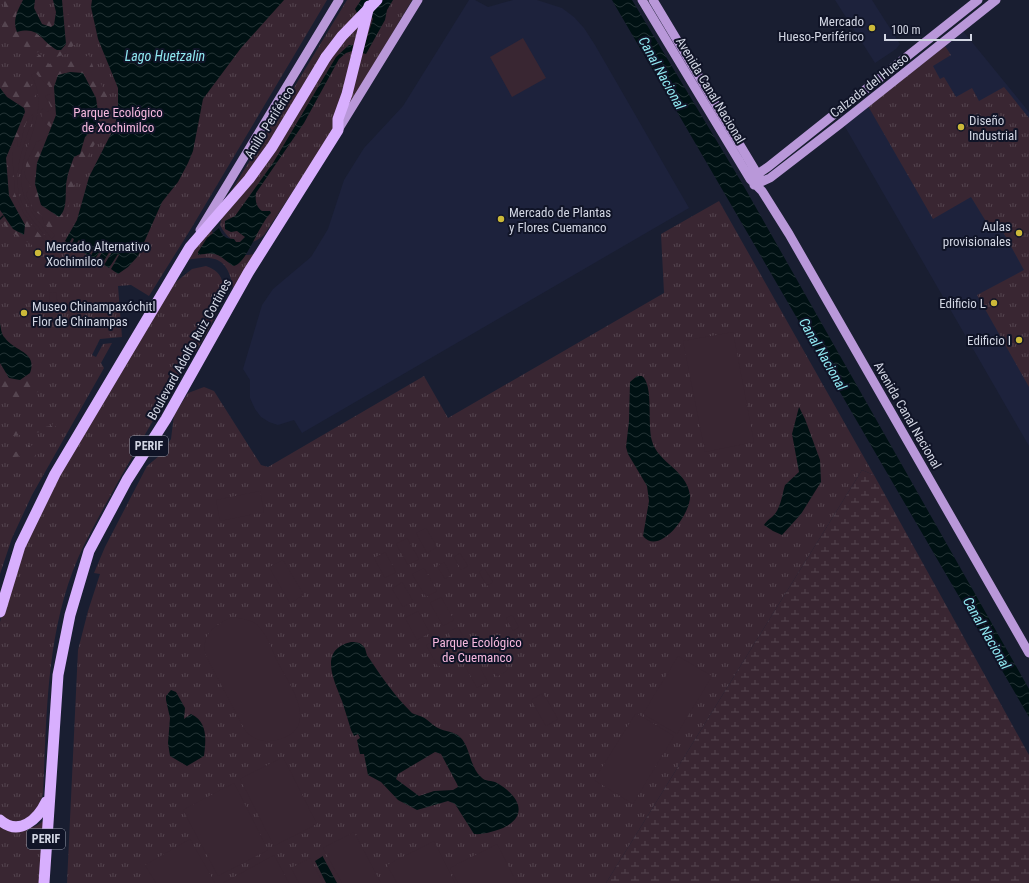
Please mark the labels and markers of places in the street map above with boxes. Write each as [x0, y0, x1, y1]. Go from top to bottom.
place label: Mercado Hueso-Periférico [778, 14, 864, 44]
marker: Mercado Hueso-Periférico [867, 23, 877, 33]
place label: Diseño Industrial [969, 113, 1017, 143]
marker: Diseño Industrial [956, 122, 966, 132]
place label: Mercado de Plantas y Flores Cuemanco [509, 205, 611, 235]
marker: Mercado de Plantas y Flores Cuemanco [496, 214, 506, 224]
place label: Aulas provisionales [943, 219, 1011, 249]
marker: Aulas provisionales [1014, 228, 1024, 238]
place label: Mercado Alternativo Xochimilco [46, 239, 150, 269]
marker: Mercado Alternativo Xochimilco [33, 248, 43, 258]
place label: Edificio L [939, 296, 986, 311]
marker: Edificio L [989, 298, 999, 308]
place label: Museo Chinampaxóchitl Flor de Chinampas [32, 299, 155, 329]
marker: Museo Chinampaxóchitl Flor de Chinampas [19, 308, 29, 318]
place label: Edificio I [967, 333, 1011, 348]
marker: Edificio I [1014, 335, 1024, 345]

